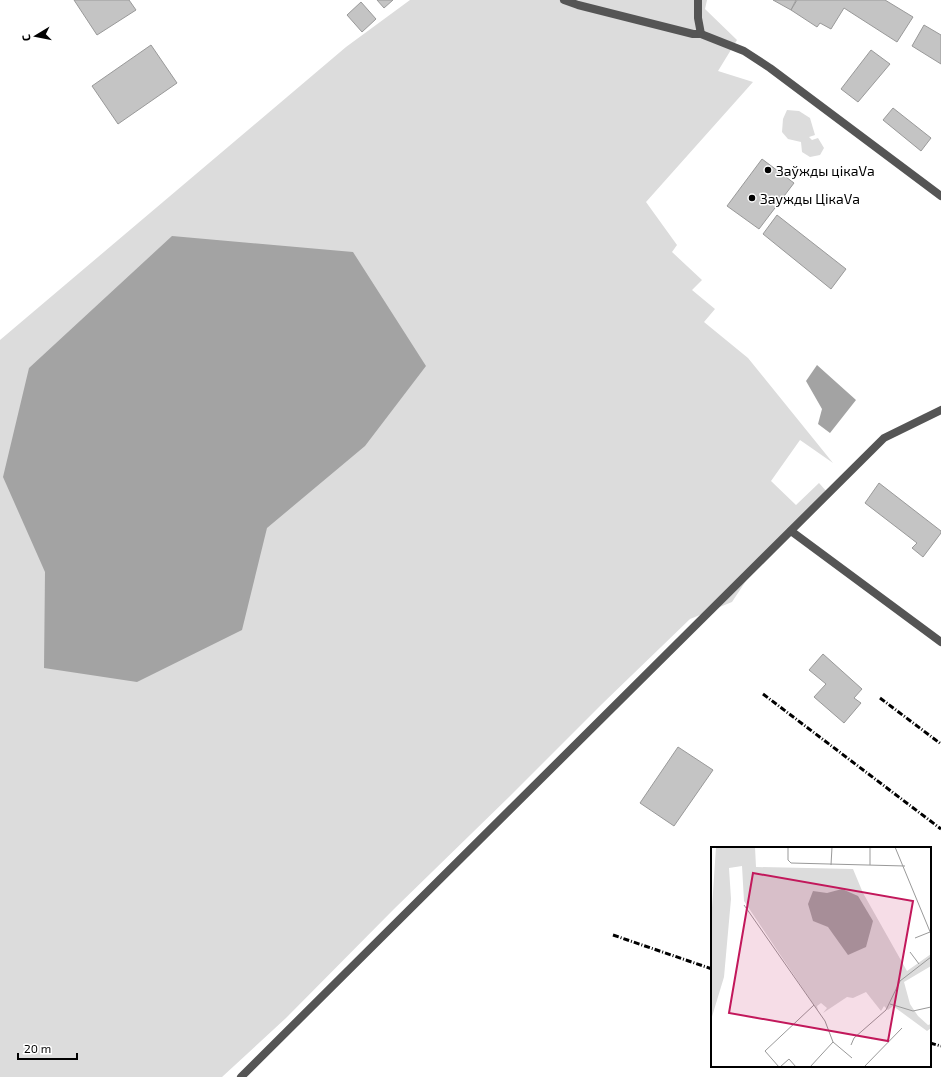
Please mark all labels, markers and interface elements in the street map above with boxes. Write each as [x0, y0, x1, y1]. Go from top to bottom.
north arrow [16, 16, 56, 56]
text: С [19, 33, 33, 42]
place label: Заўжды цікаVа [776, 162, 875, 179]
marker: Заўжды цікаVа [763, 165, 773, 175]
place label: Заужды ЦікаVа [760, 190, 860, 207]
marker: Заужды ЦікаVа [747, 193, 757, 203]
inset map [711, 847, 931, 1067]
scale bar [18, 1035, 77, 1061]
text: 20 m [24, 1041, 51, 1055]

